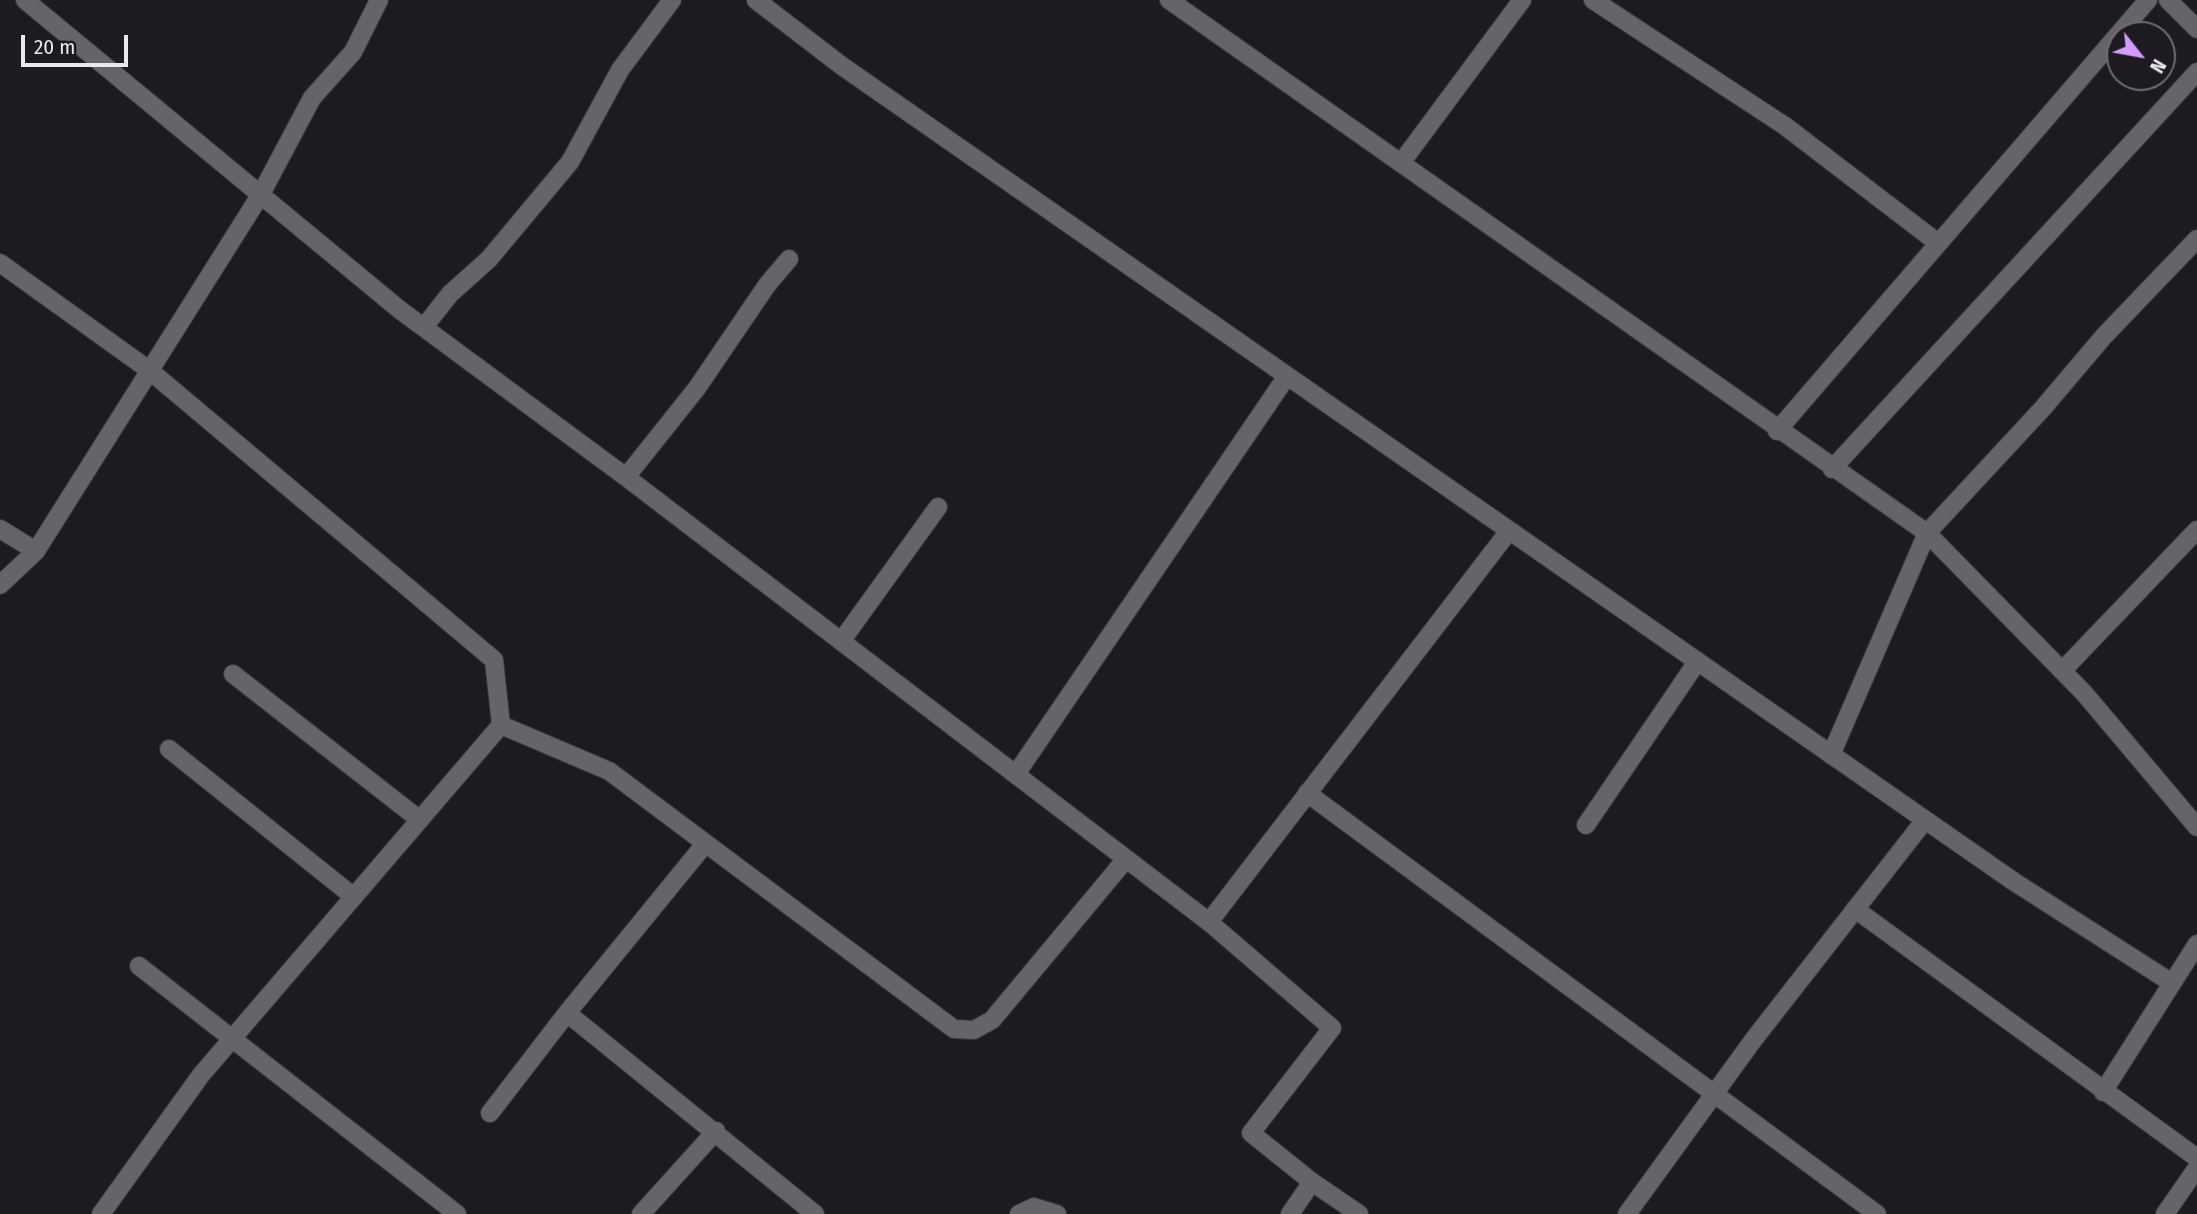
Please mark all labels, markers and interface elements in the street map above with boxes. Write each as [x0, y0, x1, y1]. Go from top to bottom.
scale bar [24, 21, 131, 65]
north arrow [2106, 21, 2176, 91]
text: 20 m [34, 34, 75, 60]
text: N [2145, 55, 2171, 77]

